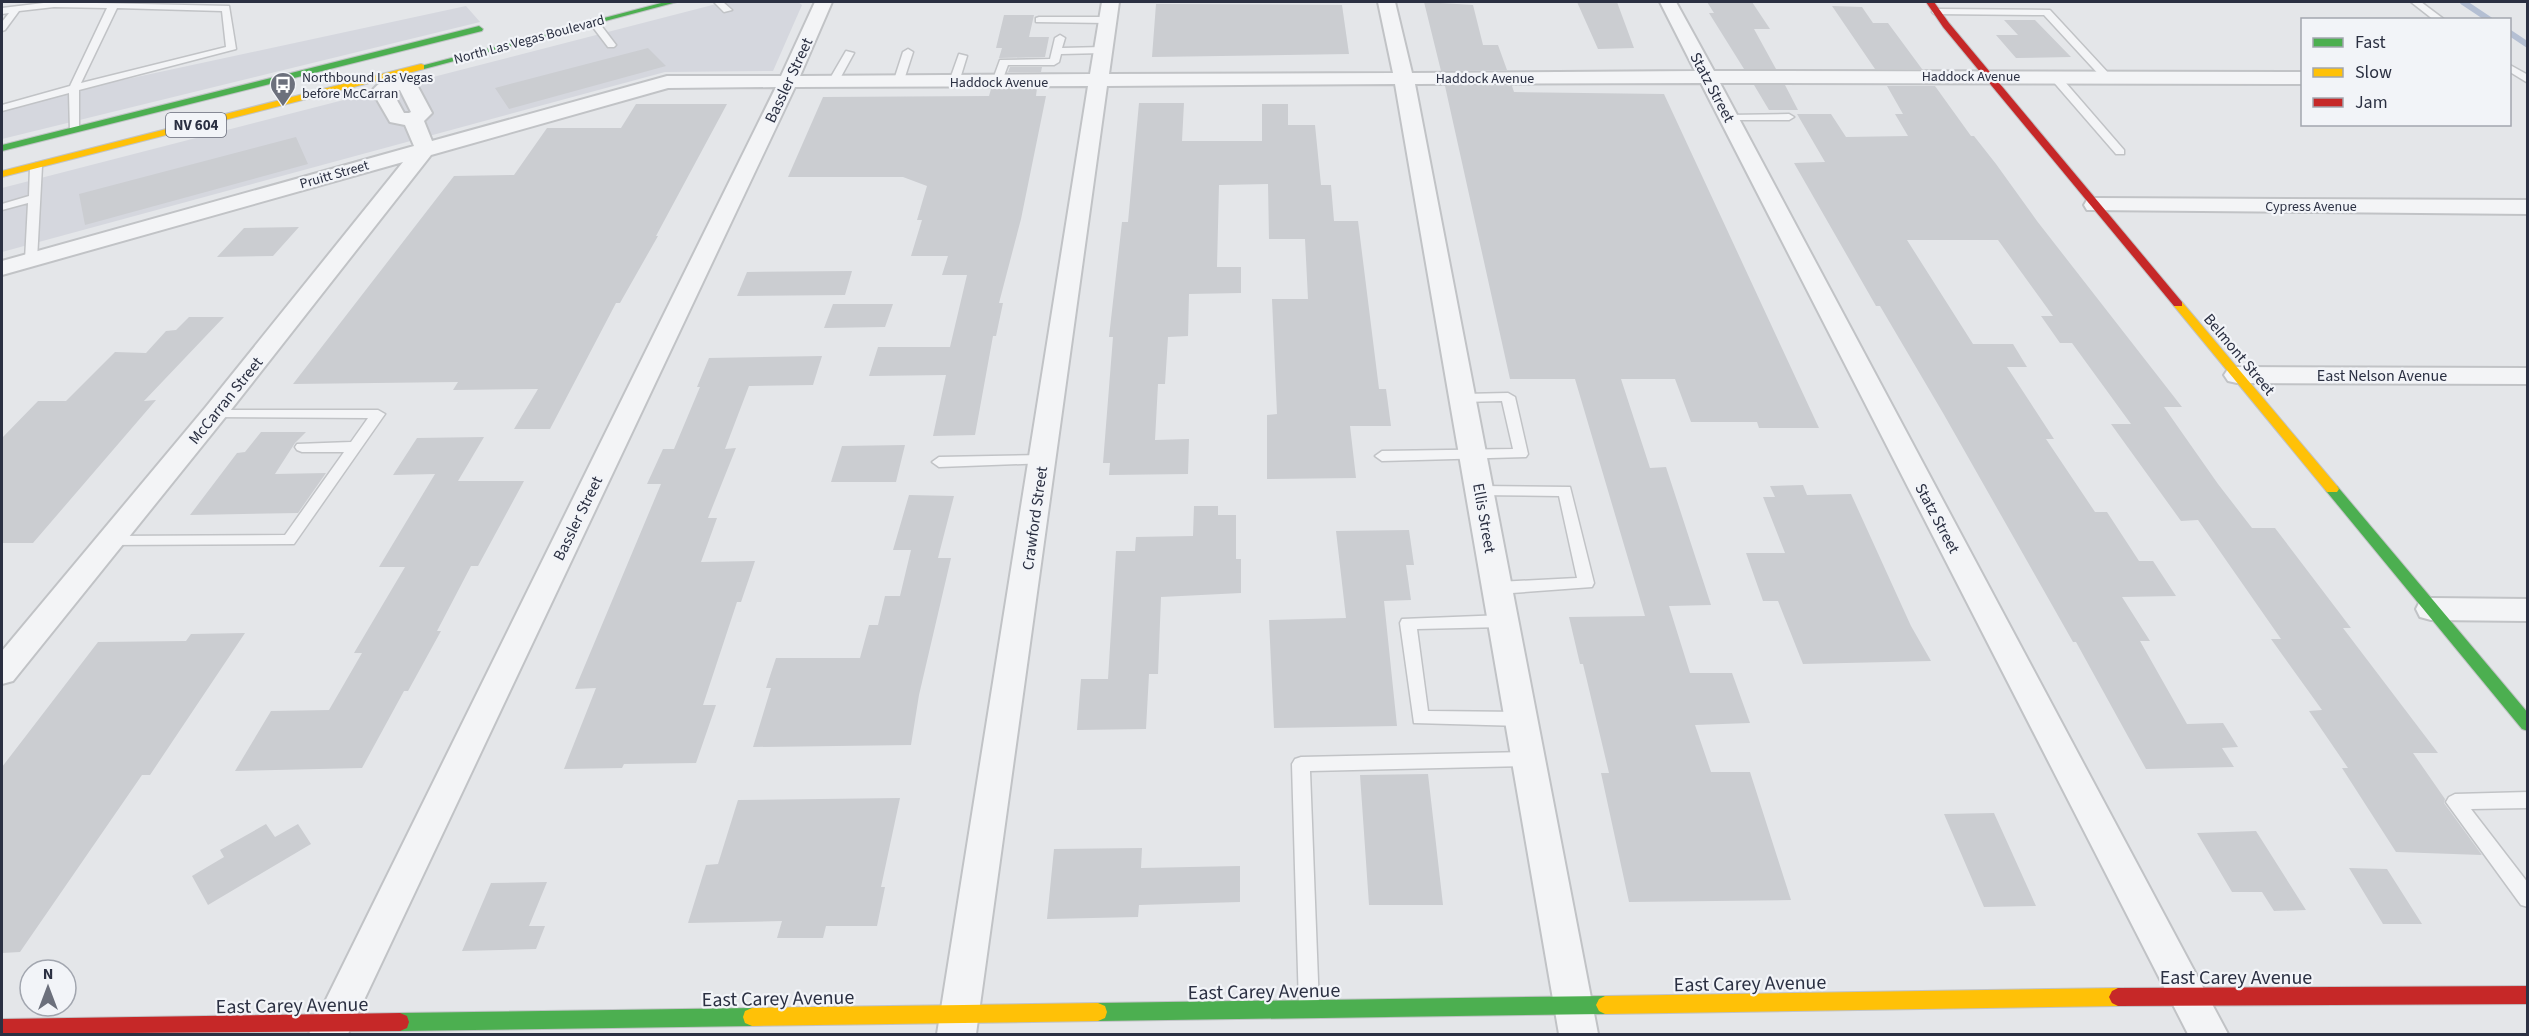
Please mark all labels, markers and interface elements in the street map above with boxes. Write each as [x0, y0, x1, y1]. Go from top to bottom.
street label: North Las Vegas Boulevard [452, 10, 607, 70]
legend [2301, 18, 2511, 126]
text: Fast [2355, 30, 2386, 55]
street label: Bassler Street [760, 34, 819, 127]
street label: Statz Street [1684, 48, 1740, 127]
text: Slow [2355, 60, 2392, 85]
street label: Haddock Avenue [1922, 67, 2020, 87]
place label: Northbound Las Vegas before McCarran [302, 68, 433, 104]
street label: Haddock Avenue [1436, 69, 1534, 89]
bus stop icon: Northbound Las Vegas before McCarran [268, 70, 298, 108]
street label: Haddock Avenue [950, 73, 1048, 93]
text: Jam [2355, 90, 2388, 115]
road number: NV 604 [166, 113, 226, 137]
street label: Pruitt Street [297, 156, 371, 194]
street label: Cypress Avenue [2265, 197, 2357, 217]
street label: Belmont Street [2198, 309, 2280, 401]
street label: McCarran Street [184, 352, 268, 449]
street label: East Nelson Avenue [2317, 365, 2447, 387]
street label: Crawford Street [1017, 464, 1053, 571]
street label: Bassler Street [548, 472, 608, 564]
street label: Statz Street [1909, 479, 1965, 558]
street label: Ellis Street [1467, 482, 1501, 555]
north arrow [18, 958, 78, 1018]
text: N [43, 963, 53, 985]
street label: East Carey Avenue [2160, 964, 2312, 992]
street label: East Carey Avenue [1673, 969, 1827, 999]
street label: East Carey Avenue [1187, 977, 1341, 1007]
street label: East Carey Avenue [701, 984, 855, 1014]
street label: East Carey Avenue [215, 991, 369, 1021]

